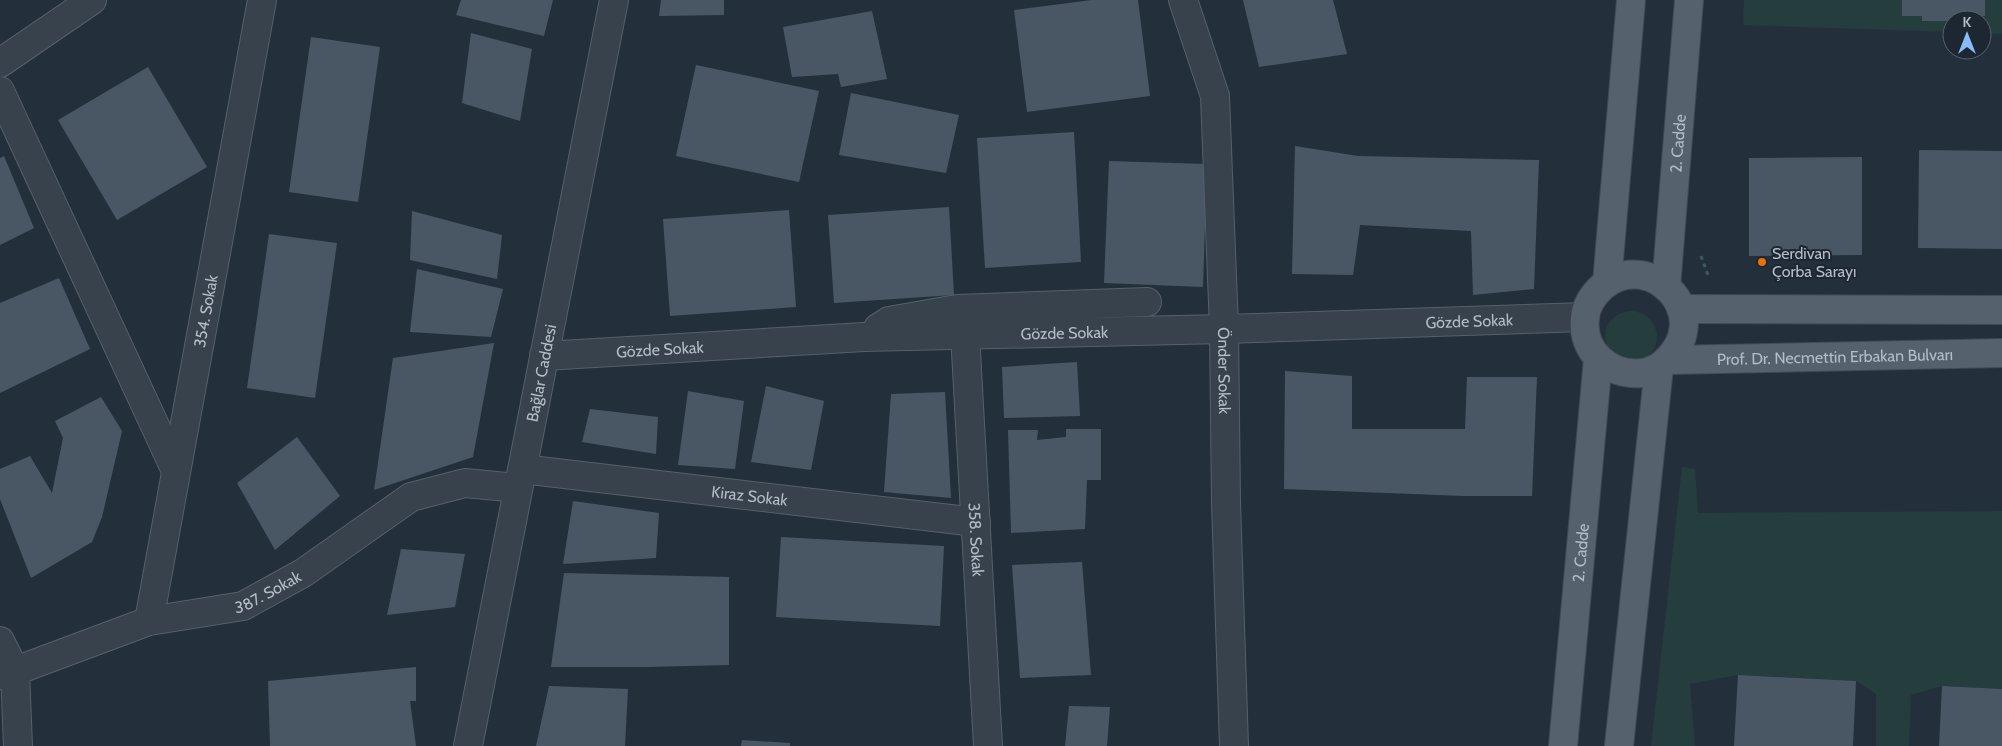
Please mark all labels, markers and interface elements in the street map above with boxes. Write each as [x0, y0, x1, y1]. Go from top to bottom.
north arrow [1942, 10, 1992, 60]
text: K [1963, 13, 1972, 31]
street label: 2. Cadde [1666, 113, 1690, 174]
place label: Serdivan Çorba Sarayı [1772, 244, 1856, 281]
marker: Serdivan Çorba Sarayı [1756, 256, 1768, 268]
street label: 354. Sokak [190, 273, 222, 349]
street label: Gözde Sokak [1425, 310, 1514, 332]
street label: Bağlar Caddesi [523, 323, 560, 424]
street label: Gözde Sokak [1020, 323, 1109, 344]
street label: Önder Sokak [1214, 327, 1234, 415]
street label: Gözde Sokak [616, 337, 705, 362]
street label: Prof. Dr. Necmettin Erbakan Bulvarı [1717, 345, 1953, 369]
street label: Kiraz Sokak [710, 482, 789, 510]
street label: 358. Sokak [964, 502, 988, 578]
street label: 2. Cadde [1569, 523, 1593, 583]
street label: 387. Sokak [234, 567, 305, 617]

